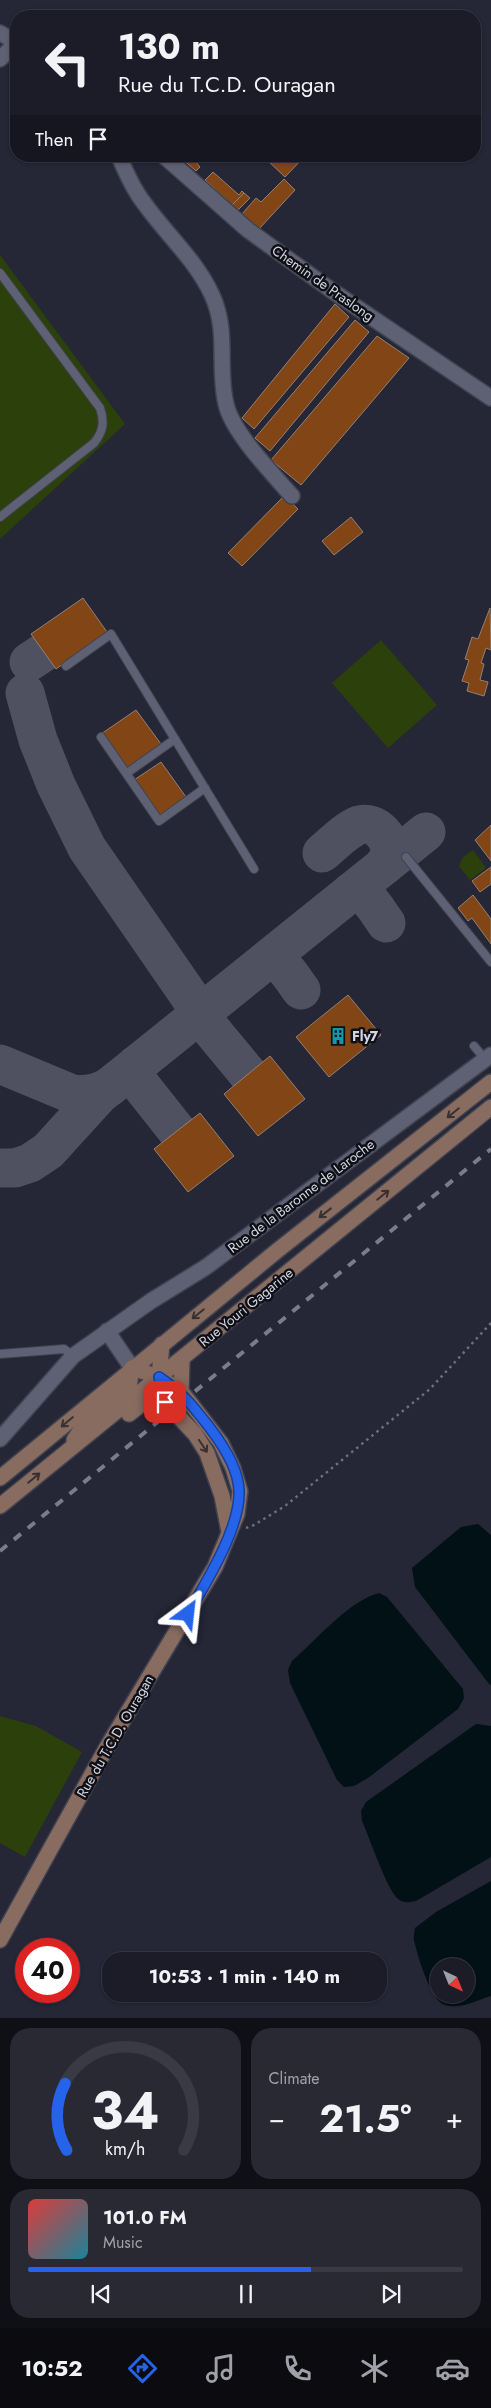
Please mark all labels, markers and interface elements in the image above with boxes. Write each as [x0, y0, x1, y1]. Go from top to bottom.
text: 130 m [118, 22, 220, 72]
icon: left [35, 30, 100, 95]
text: Rue du T.C.D. Ouragan [118, 68, 336, 100]
icon: arrive [84, 125, 112, 153]
text: Then [35, 126, 74, 153]
street label: Chemin de Praslong [268, 240, 378, 326]
building icon: Fly7 [328, 1026, 348, 1046]
place label: Fly7 [352, 1026, 379, 1046]
one-way arrow [447, 1108, 460, 1119]
street label: Rue de la Baronne de Laroche [224, 1134, 378, 1258]
one-way arrow [376, 1190, 389, 1201]
one-way arrow [319, 1208, 332, 1219]
street label: Rue Youri Gagarine [195, 1263, 297, 1351]
one-way arrow [192, 1309, 205, 1320]
pin [144, 1381, 186, 1423]
icon: arrive [151, 1388, 179, 1416]
one-way arrow [61, 1416, 74, 1427]
one-way arrow [198, 1439, 208, 1453]
one-way arrow [27, 1472, 40, 1483]
position arrow [161, 1587, 213, 1639]
street label: Rue du T.C.D. Ouragan [72, 1671, 158, 1801]
speed limit sign: 40 [15, 1938, 80, 2003]
north arrow [430, 1958, 475, 2002]
map controls [430, 1958, 475, 2003]
text: 10:53 · 1 min · 140 m [149, 1963, 340, 1990]
text: Climate [269, 2067, 320, 2090]
text: 34 [91, 2073, 160, 2149]
text: 21.5° [319, 2091, 412, 2146]
text: − [269, 2098, 285, 2139]
text: + [446, 2098, 463, 2139]
text: km/h [105, 2136, 145, 2162]
text: 101.0 FM [103, 2204, 187, 2231]
text: Music [103, 2231, 143, 2254]
icon: previous [87, 2280, 115, 2308]
icon: pause [232, 2280, 260, 2308]
icon: next [377, 2280, 405, 2308]
icon: directions [125, 2351, 160, 2386]
icon: music [203, 2351, 238, 2386]
icon: phone [280, 2351, 315, 2386]
icon: climate [357, 2351, 392, 2386]
icon: car [435, 2351, 470, 2386]
text: 10:52 [21, 2352, 83, 2384]

